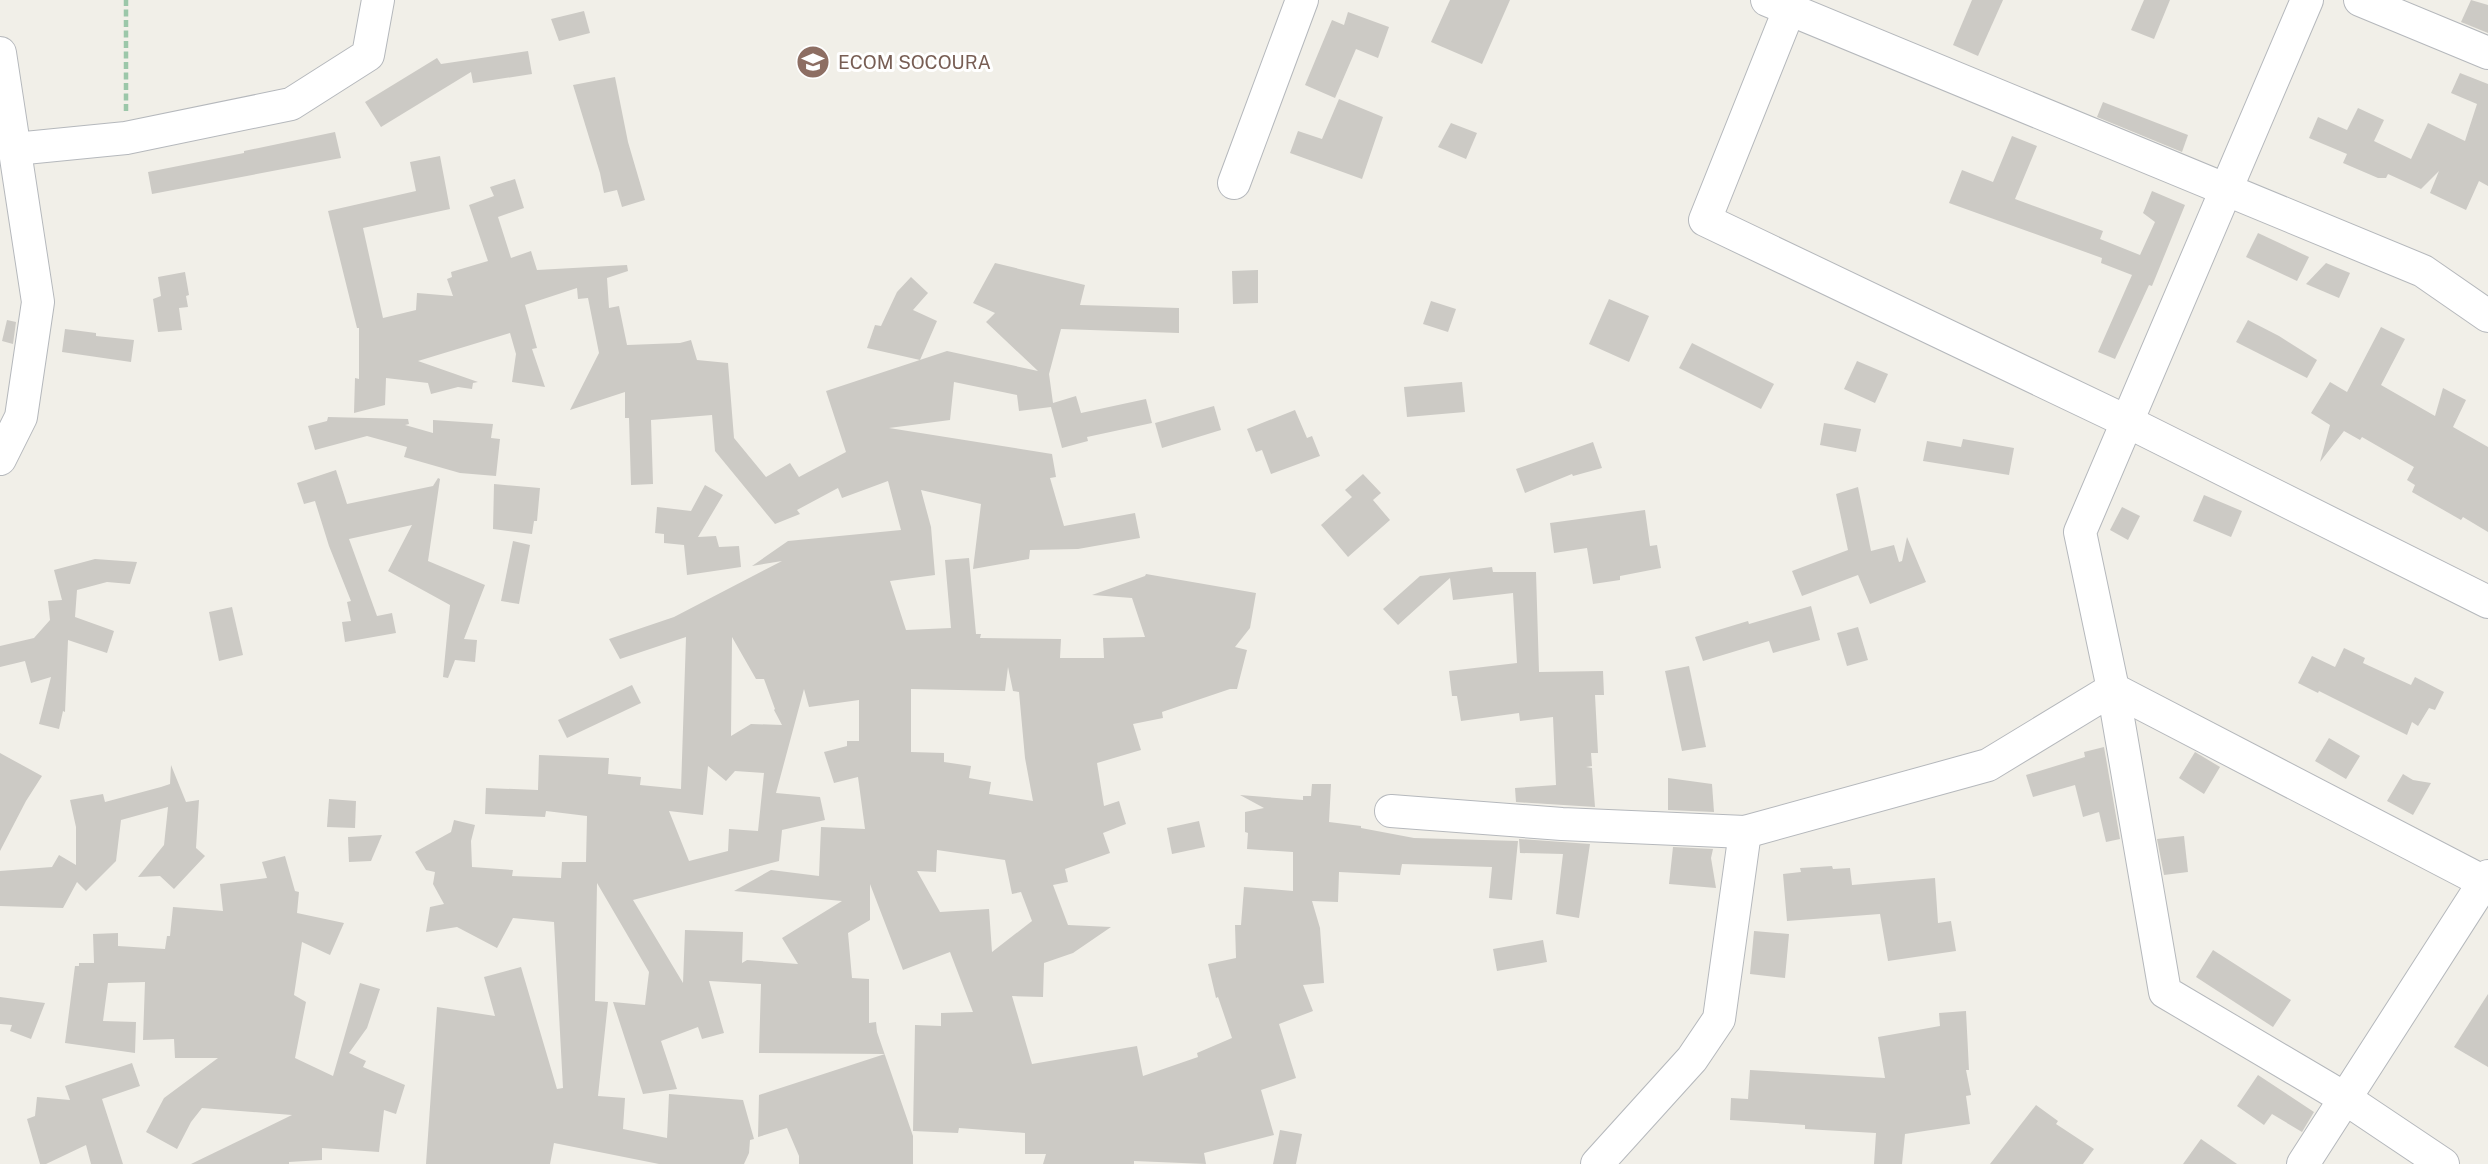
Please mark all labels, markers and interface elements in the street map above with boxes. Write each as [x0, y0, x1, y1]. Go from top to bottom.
school or university icon: ECOM SOCOURA [794, 43, 832, 81]
place label: ECOM SOCOURA [838, 51, 991, 73]

